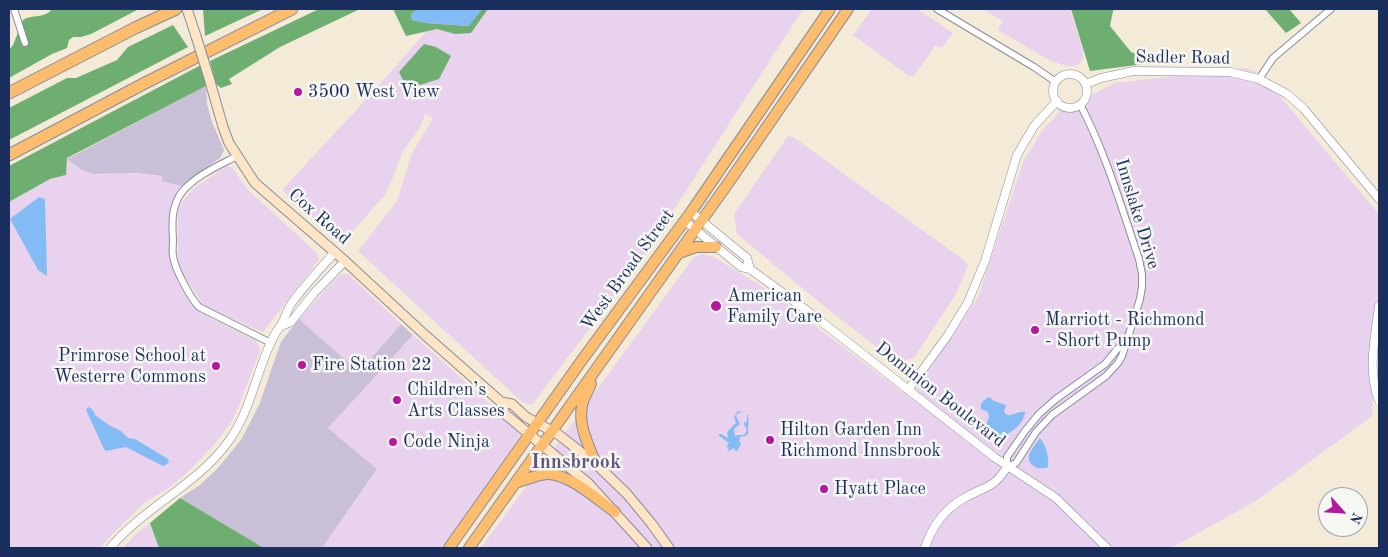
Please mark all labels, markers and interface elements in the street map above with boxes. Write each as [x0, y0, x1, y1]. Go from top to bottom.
street label: Sadler Road [1135, 46, 1231, 70]
place label: 3500 West View [308, 81, 440, 103]
marker: 3500 West View [292, 86, 304, 98]
street label: Innslake Drive [1110, 156, 1164, 272]
street label: Cox Road [284, 184, 354, 250]
street label: West Broad Street [577, 205, 679, 335]
place label: American Family Care [727, 285, 822, 328]
marker: American Family Care [709, 299, 723, 313]
place label: Marriott - Richmond - Short Pump [1045, 309, 1205, 352]
marker: Marriott - Richmond - Short Pump [1029, 324, 1041, 336]
street label: Dominion Boulevard [871, 338, 1009, 452]
place label: Primrose School at Westerre Commons [54, 345, 206, 388]
place label: Fire Station 22 [312, 354, 432, 376]
marker: Fire Station 22 [296, 359, 308, 371]
marker: Primrose School at Westerre Commons [210, 360, 222, 372]
place label: Children’s Arts Classes [407, 379, 505, 422]
marker: Children’s Arts Classes [391, 394, 403, 406]
place label: Hilton Garden Inn Richmond Innsbrook [780, 419, 941, 462]
place label: Code Ninja [403, 431, 490, 453]
marker: Hilton Garden Inn Richmond Innsbrook [764, 434, 776, 446]
marker: Code Ninja [387, 436, 399, 448]
district label: Innsbrook [531, 451, 621, 475]
place label: Hyatt Place [834, 478, 926, 500]
marker: Hyatt Place [818, 483, 830, 495]
north arrow [1318, 487, 1368, 537]
text: N [1347, 510, 1364, 526]

